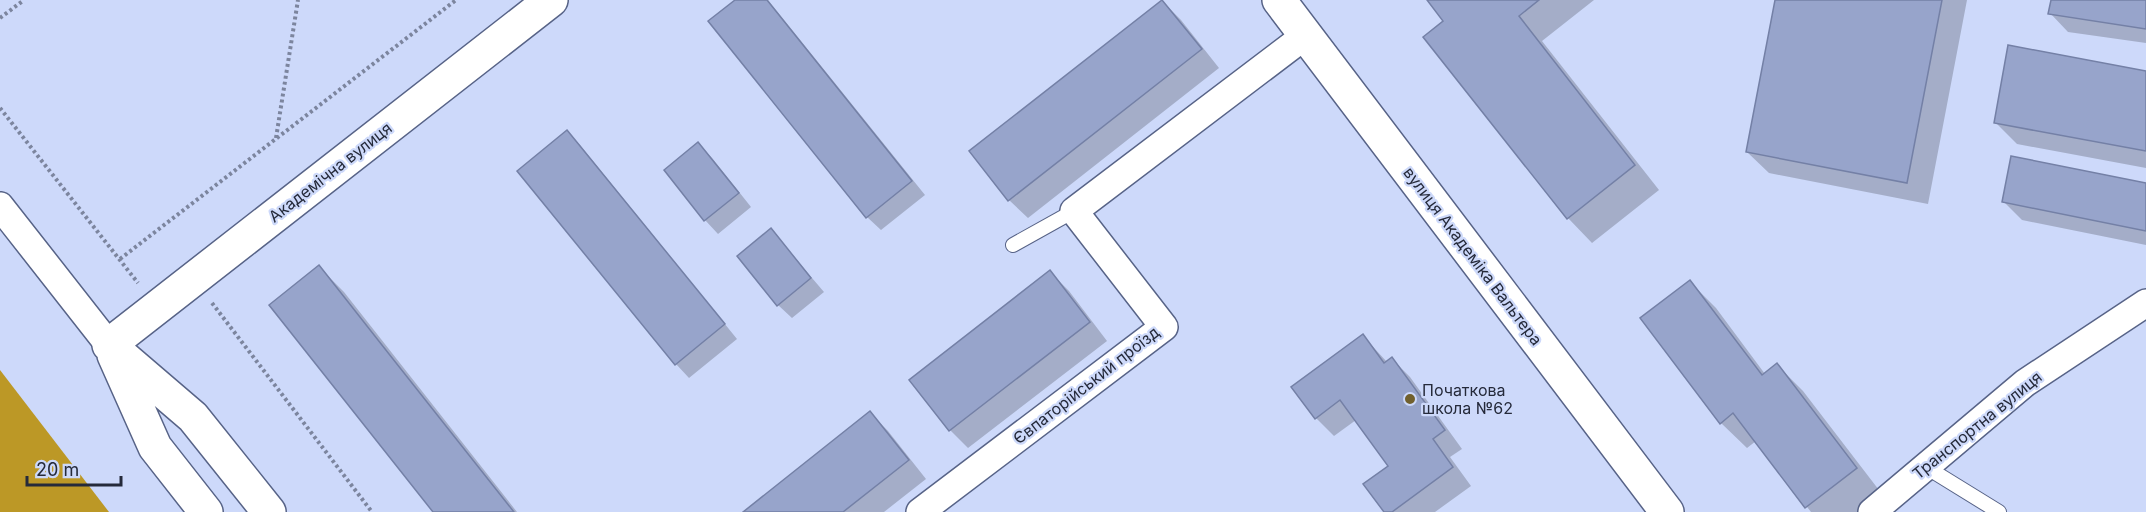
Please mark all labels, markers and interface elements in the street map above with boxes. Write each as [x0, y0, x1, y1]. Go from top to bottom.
street label: Академічна вулиця [264, 118, 396, 226]
street label: вулиця Академіка Вальтера [1399, 163, 1547, 349]
street label: Євпаторійський проїзд [1009, 322, 1163, 448]
street label: Транспортна вулиця [1908, 367, 2046, 483]
place label: Початкова школа №62 [1422, 380, 1513, 418]
marker: Початкова школа №62 [1403, 392, 1417, 406]
scale bar [27, 449, 122, 487]
text: 20 m [36, 459, 79, 480]

